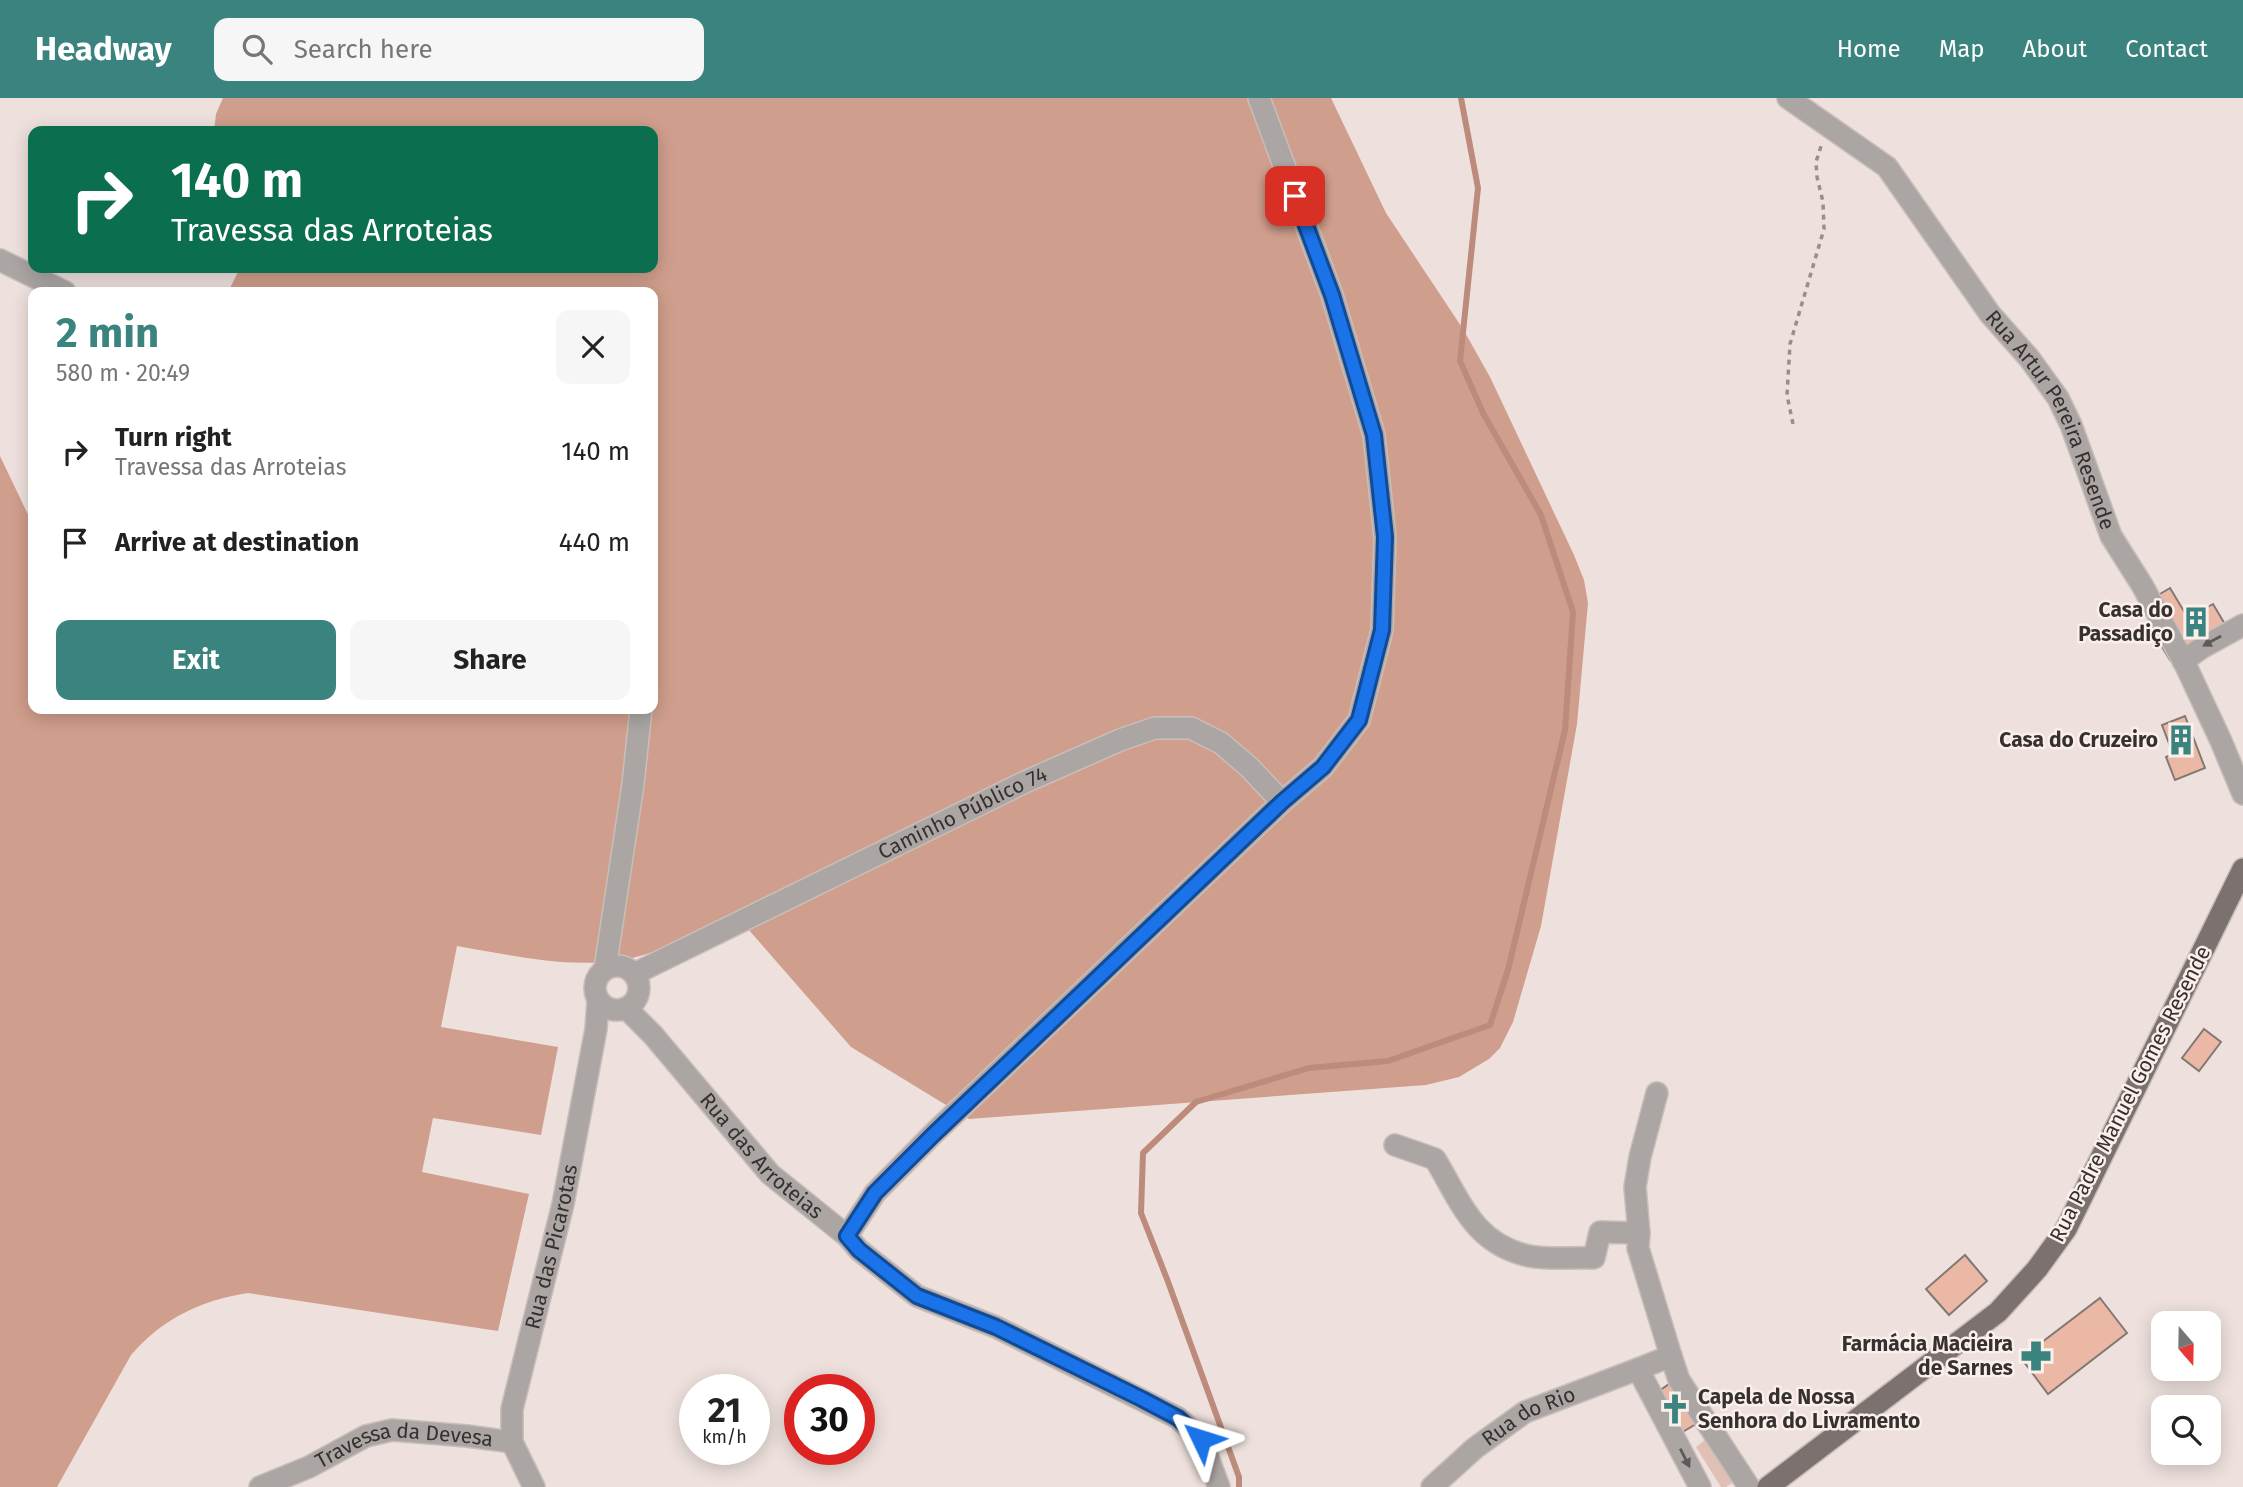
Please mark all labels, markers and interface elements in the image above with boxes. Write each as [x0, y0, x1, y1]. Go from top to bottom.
search box [214, 18, 704, 81]
text: Headway [35, 29, 172, 69]
icon: search [238, 30, 276, 68]
text: Search here [294, 34, 433, 65]
text: Home [1837, 35, 1901, 63]
text: Map [1939, 35, 1985, 63]
text: About [2023, 35, 2087, 63]
text: Contact [2125, 35, 2208, 63]
text: 140 m [171, 151, 303, 210]
icon: right [56, 154, 147, 245]
pin [1265, 166, 1325, 226]
icon: arrive [1276, 177, 1314, 215]
text: Travessa das Arroteias [171, 211, 493, 249]
street label: Rua Artur Pereira Resende [1980, 305, 2121, 533]
text: 2 min [56, 308, 159, 358]
button: close [556, 310, 630, 384]
text: 580 m · 20:49 [56, 359, 190, 387]
text: Turn right [115, 422, 232, 453]
icon: right [56, 433, 94, 471]
text: 140 m [561, 436, 630, 467]
text: Travessa das Arroteias [115, 453, 346, 481]
icon: arrive [56, 524, 94, 562]
text: Arrive at destination [115, 527, 359, 558]
text: 440 m [559, 527, 630, 558]
place label: Casa do Passadiço [2078, 597, 2173, 647]
building icon: Casa do Passadiço [2179, 605, 2213, 639]
button: Exit [56, 620, 336, 700]
button: Share [350, 620, 630, 700]
one-way arrow [2203, 635, 2222, 647]
building icon: Casa do Cruzeiro [2164, 723, 2198, 757]
place label: Casa do Cruzeiro [1999, 727, 2158, 753]
street label: Caminho Público 74 [874, 761, 1051, 865]
street label: Rua Padre Manuel Gomes Resende [2044, 942, 2216, 1246]
street label: Rua das Arroteias [694, 1087, 829, 1225]
street label: Rua das Picarotas [519, 1162, 583, 1332]
north arrow [2151, 1311, 2221, 1381]
map controls [2151, 1311, 2221, 1465]
place label: Farmácia Macieira de Sarnes [1842, 1331, 2013, 1381]
pharmacy icon: Farmácia Macieira de Sarnes [2019, 1339, 2053, 1373]
speed limit sign: 30 [784, 1374, 875, 1465]
street label: Rua do Rio [1477, 1381, 1579, 1452]
place label: Capela de Nossa Senhora do Livramento [1698, 1384, 1920, 1434]
text: 21 [708, 1389, 741, 1431]
church icon: Capela de Nossa Senhora do Livramento [1658, 1392, 1692, 1426]
button: search [2151, 1395, 2221, 1465]
position arrow [1164, 1402, 1238, 1476]
street label: Travessa da Devesa [311, 1417, 495, 1474]
text: km/h [702, 1426, 747, 1448]
one-way arrow [1679, 1448, 1690, 1468]

